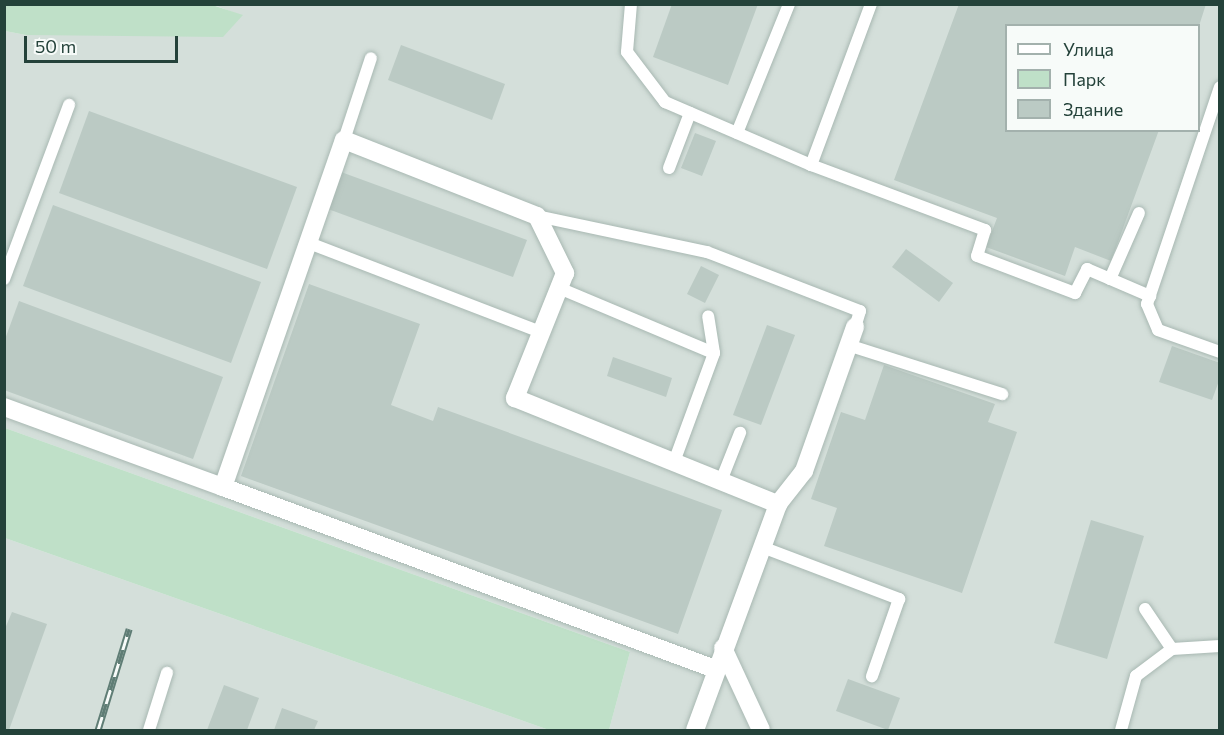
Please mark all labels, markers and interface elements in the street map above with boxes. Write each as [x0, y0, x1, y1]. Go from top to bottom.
scale bar [27, 24, 182, 62]
legend [1005, 24, 1200, 132]
text: 50 m [35, 35, 76, 57]
text: Улица [1063, 38, 1114, 60]
text: Парк [1063, 68, 1106, 90]
text: Здание [1063, 98, 1123, 120]

